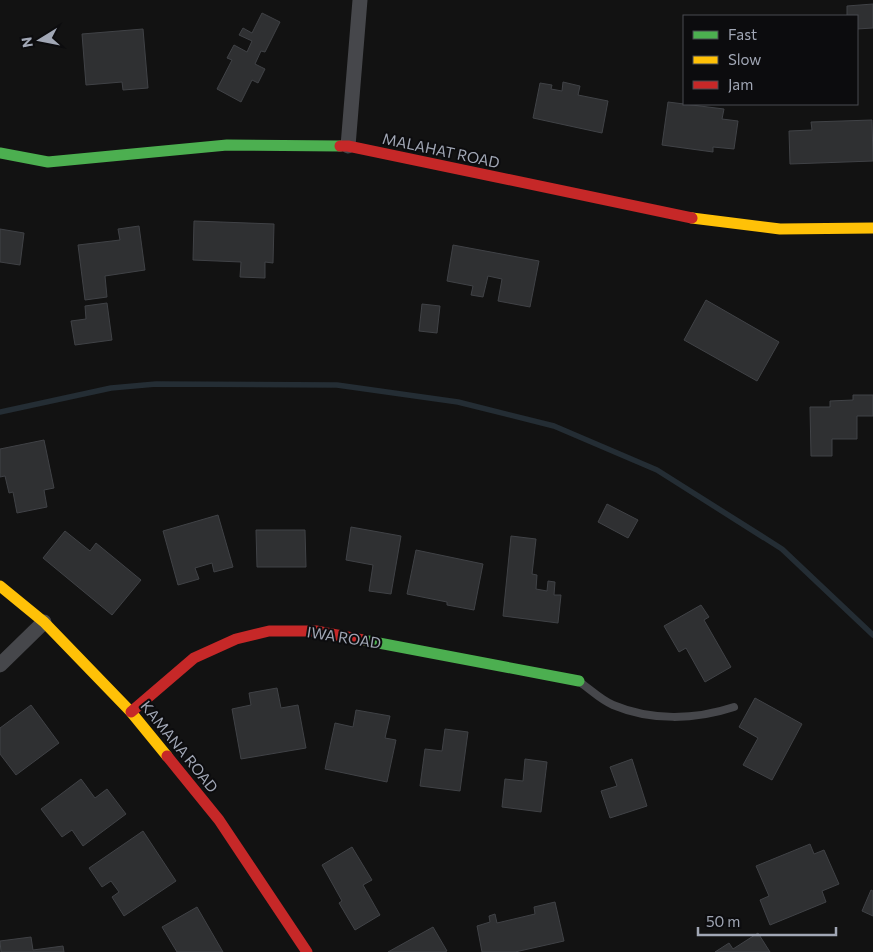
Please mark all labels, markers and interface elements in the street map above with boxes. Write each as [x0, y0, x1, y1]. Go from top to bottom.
north arrow [15, 15, 65, 65]
legend [683, 15, 858, 105]
text: Fast [728, 25, 757, 43]
text: N [17, 36, 36, 49]
text: Slow [728, 50, 761, 68]
text: Jam [728, 75, 753, 93]
street label: MALAHAT ROAD [381, 129, 502, 171]
street label: IWA ROAD [306, 622, 382, 652]
street label: KAMANA ROAD [137, 697, 222, 796]
scale bar [698, 904, 836, 936]
text: 50 m [706, 912, 740, 930]

